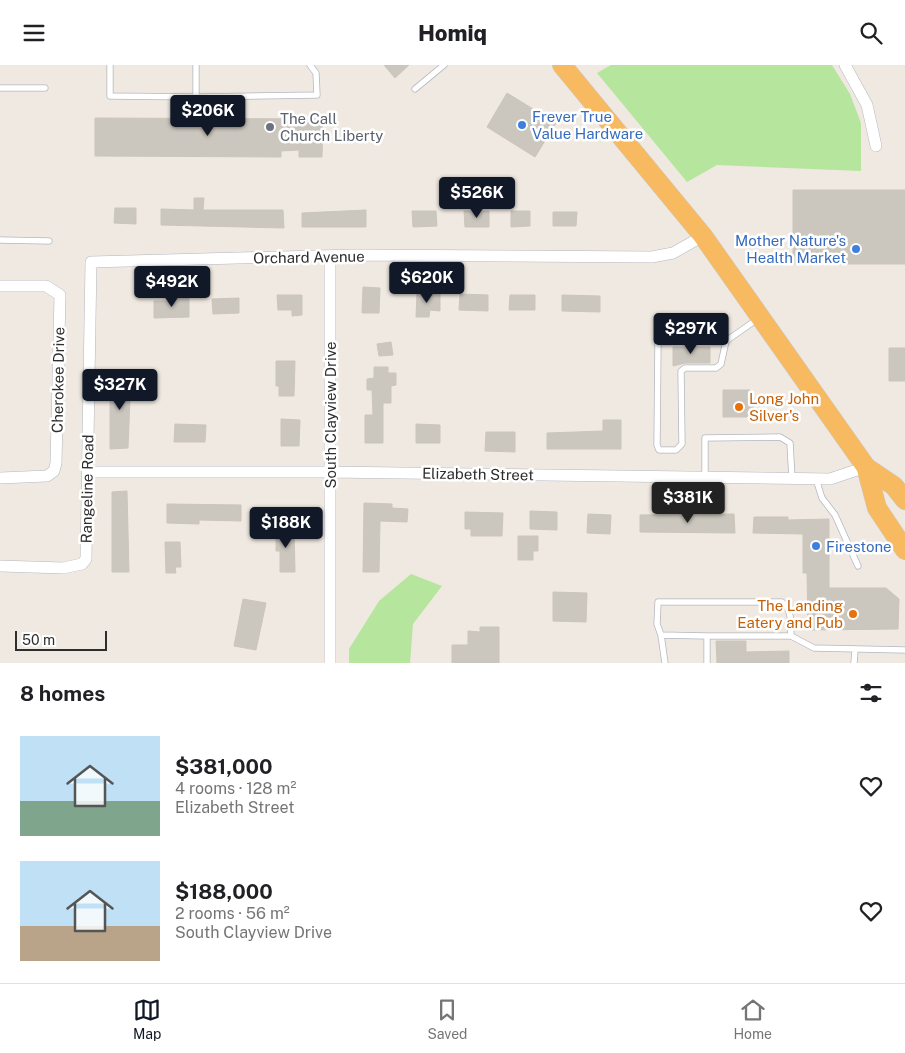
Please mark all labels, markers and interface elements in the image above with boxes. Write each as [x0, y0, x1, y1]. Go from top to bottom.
icon: menu [20, 19, 48, 47]
icon: search [857, 19, 885, 47]
text: Homiq [418, 20, 487, 46]
pin: $206K [173, 95, 243, 137]
text: $206K [181, 101, 235, 120]
place label: Frever True Value Hardware [532, 108, 643, 142]
place label: The Call Church Liberty [280, 110, 383, 144]
marker: Frever True Value Hardware [516, 119, 528, 131]
marker: The Call Church Liberty [264, 121, 276, 133]
pin: $526K [442, 177, 512, 219]
text: $526K [450, 183, 504, 202]
place label: Mother Nature's Health Market [735, 232, 846, 266]
marker: Mother Nature's Health Market [850, 243, 862, 255]
street label: Orchard Avenue [253, 248, 365, 266]
pin: $620K [392, 261, 462, 304]
pin: $492K [137, 265, 207, 308]
text: $620K [400, 268, 454, 287]
text: $492K [145, 272, 199, 291]
pin: $297K [656, 313, 726, 355]
text: $297K [665, 319, 717, 338]
street label: Cherokee Drive [49, 327, 67, 433]
street label: South Clayview Drive [322, 341, 339, 489]
pin: $327K [85, 369, 155, 411]
text: $327K [93, 375, 147, 394]
place label: Long John Silver's [749, 390, 819, 424]
marker: Long John Silver's [733, 401, 745, 413]
street label: Rangeline Road [78, 434, 96, 544]
street label: Elizabeth Street [422, 465, 534, 483]
pin: $381K [653, 481, 723, 524]
text: $381K [663, 488, 713, 507]
pin: $188K [251, 507, 321, 549]
text: $188K [261, 513, 311, 532]
place label: Firestone [826, 538, 892, 555]
marker: Firestone [810, 540, 822, 552]
place label: The Landing Eatery and Pub [737, 597, 843, 631]
marker: The Landing Eatery and Pub [847, 608, 859, 620]
scale bar [15, 628, 108, 651]
text: 50 m [22, 632, 55, 648]
icon: filters [857, 679, 885, 707]
text: 8 homes [20, 681, 105, 706]
text: $381,000 [175, 754, 273, 779]
icon: home [60, 756, 120, 816]
icon: heart [857, 772, 885, 800]
text: 4 rooms · 128 m² [175, 779, 296, 798]
text: Elizabeth Street [175, 798, 294, 817]
text: $188,000 [175, 879, 273, 904]
icon: home [60, 881, 120, 941]
icon: heart [857, 897, 885, 925]
text: 2 rooms · 56 m² [175, 904, 290, 923]
text: South Clayview Drive [175, 923, 332, 942]
tab: Map [133, 996, 161, 1042]
tab: Saved [427, 996, 467, 1042]
tab: Home [733, 996, 772, 1042]

